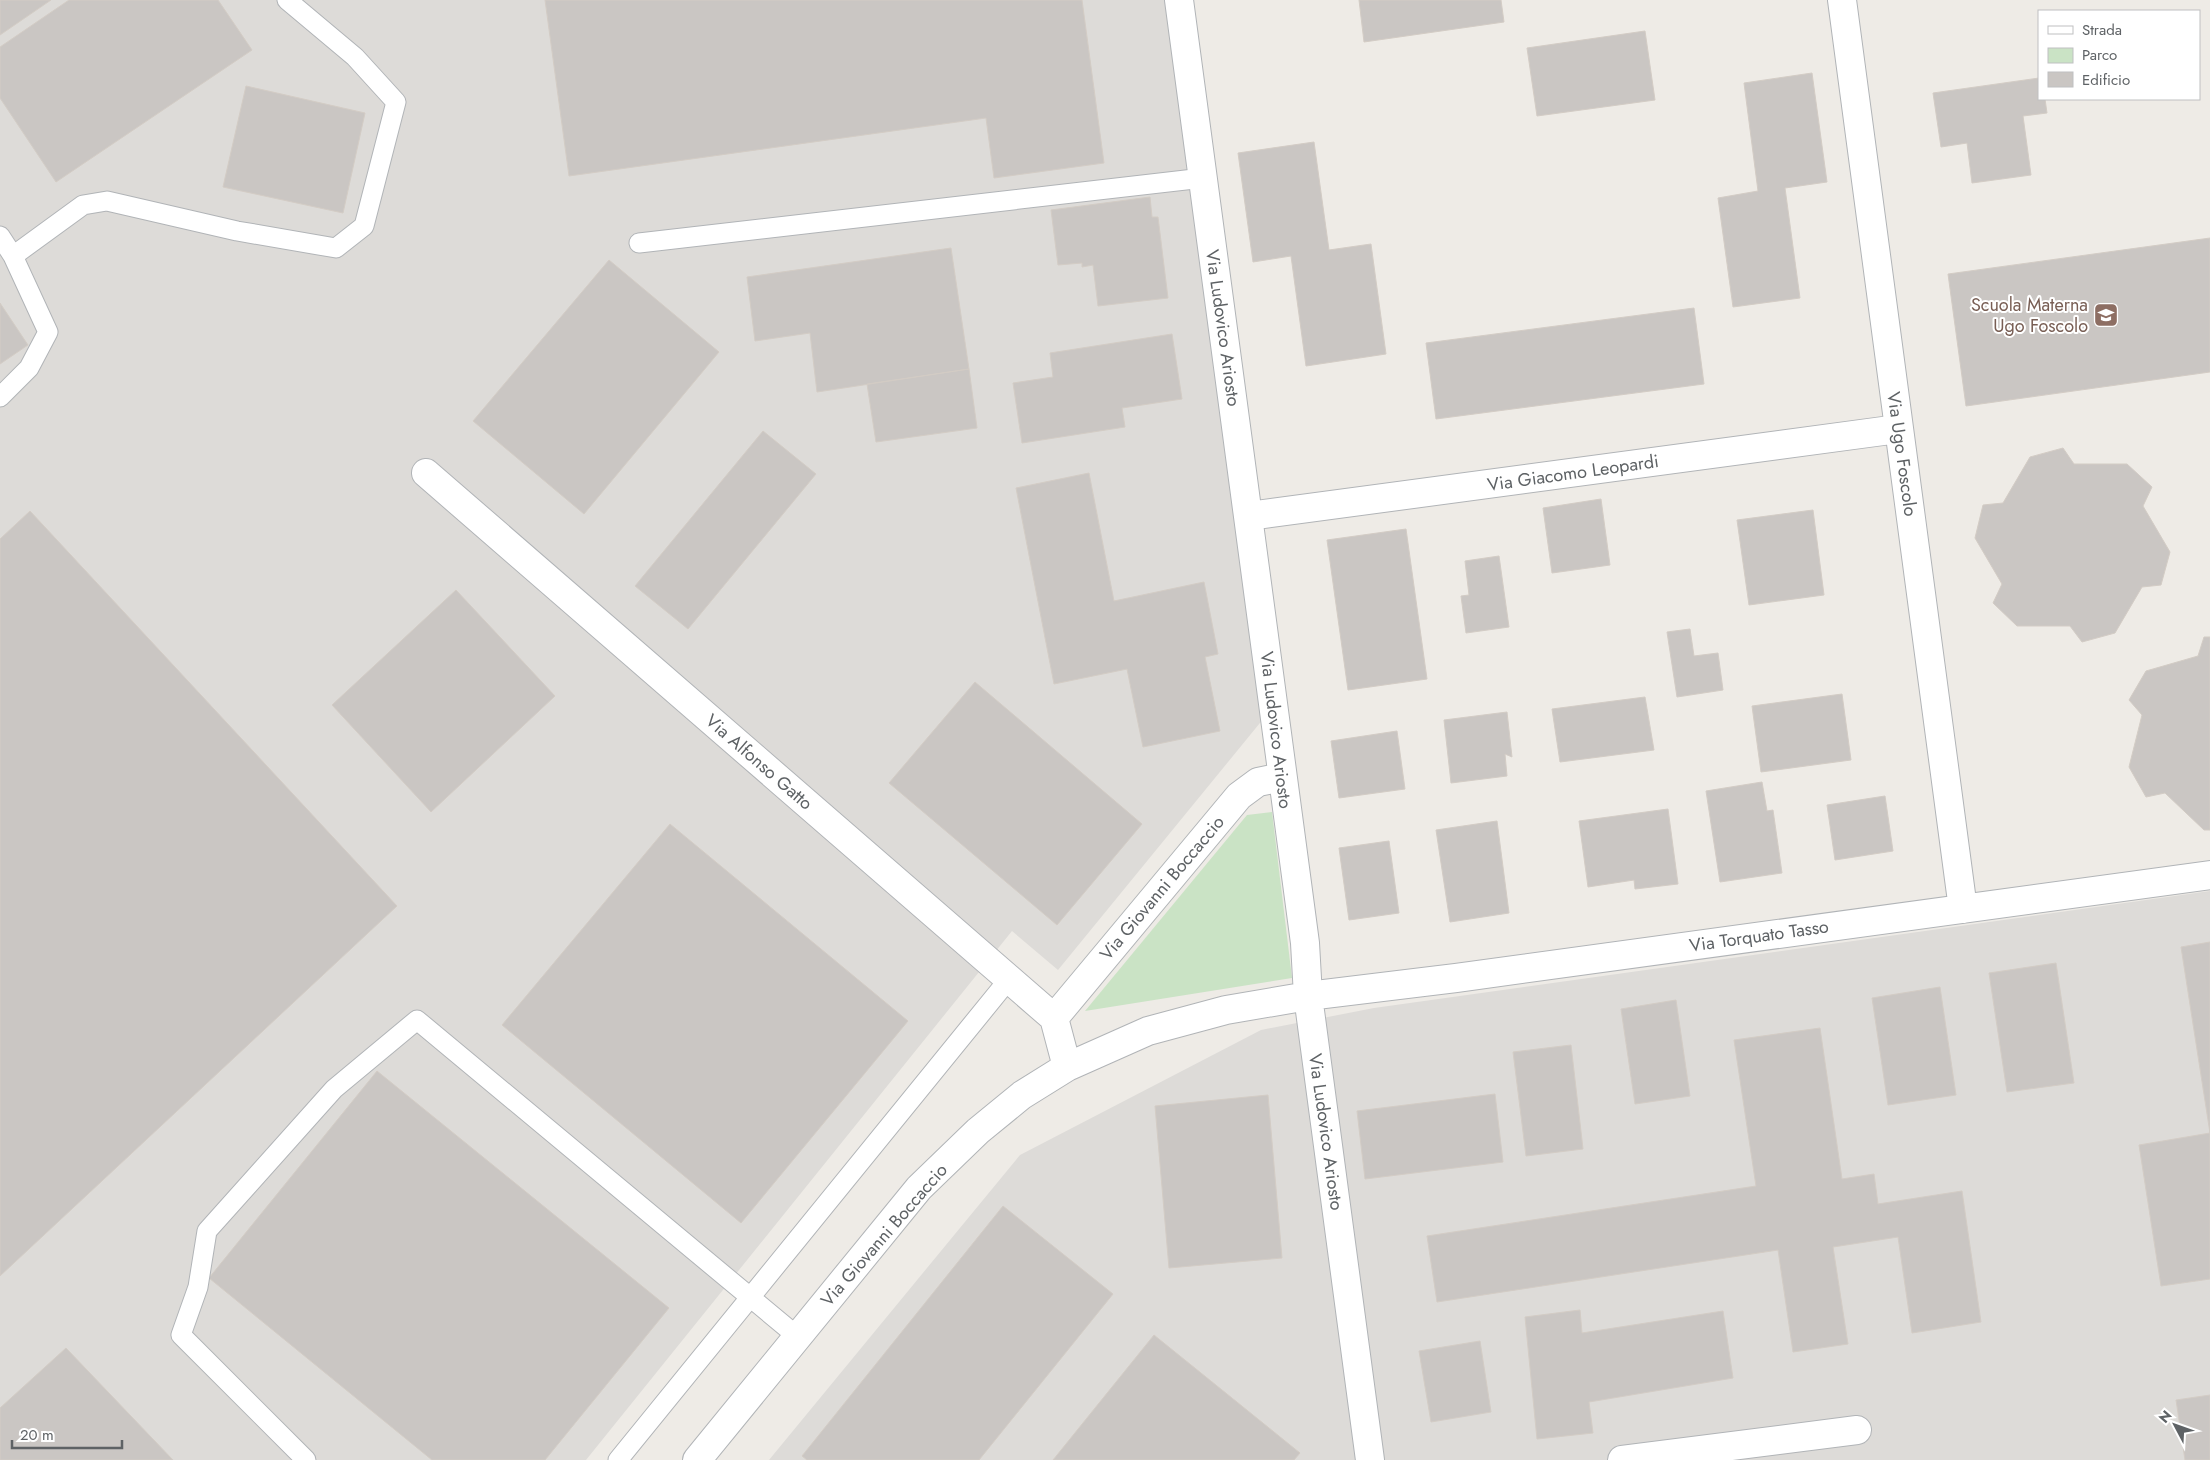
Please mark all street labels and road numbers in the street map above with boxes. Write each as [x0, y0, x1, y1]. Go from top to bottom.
street label: Via Ludovico Ariosto [1199, 248, 1247, 408]
street label: Via Ugo Foscolo [1880, 390, 1924, 518]
street label: Via Giacomo Leopardi [1486, 448, 1660, 498]
street label: Via Ludovico Ariosto [1253, 650, 1299, 810]
street label: Via Alfonso Gatto [700, 708, 818, 816]
street label: Via Giovanni Boccaccio [1094, 810, 1231, 966]
street label: Via Torquato Tasso [1688, 913, 1830, 959]
street label: Via Ludovico Ariosto [1302, 1052, 1350, 1212]
street label: Via Giovanni Boccaccio [815, 1158, 954, 1312]

